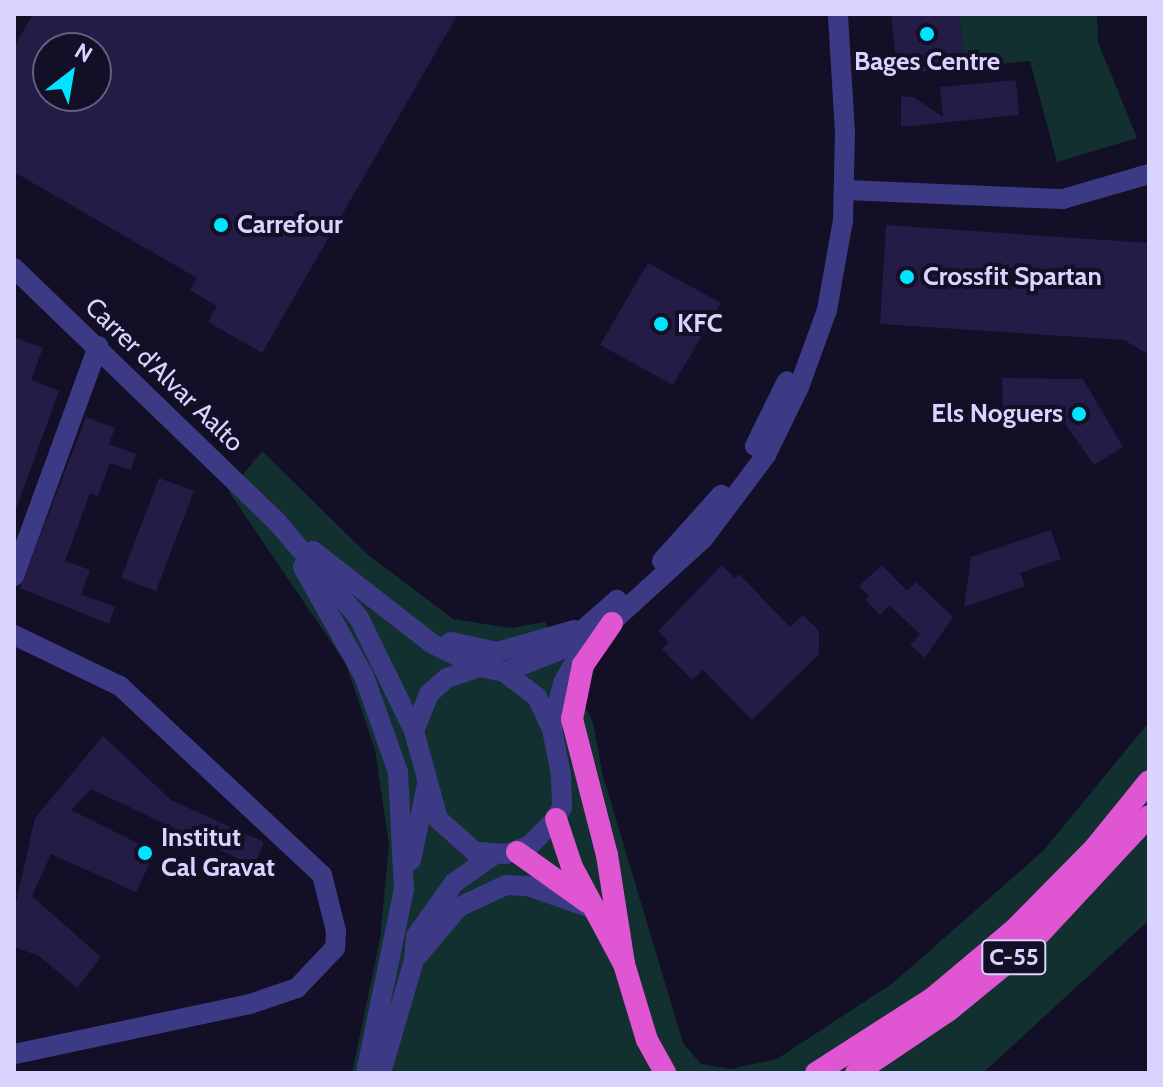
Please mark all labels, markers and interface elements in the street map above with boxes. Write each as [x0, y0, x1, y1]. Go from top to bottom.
marker: Bages Centre [918, 25, 936, 43]
north arrow [32, 32, 112, 112]
text: N [70, 37, 97, 68]
place label: Bages Centre [854, 46, 1000, 78]
place label: Carrefour [237, 209, 343, 241]
marker: Carrefour [212, 216, 230, 234]
place label: Crossfit Spartan [923, 261, 1102, 293]
marker: Crossfit Spartan [898, 268, 916, 286]
street label: Carrer d'Alvar Aalto [78, 291, 250, 459]
place label: KFC [677, 308, 723, 340]
marker: KFC [652, 315, 670, 333]
place label: Els Noguers [931, 398, 1063, 430]
marker: Els Noguers [1070, 405, 1088, 423]
place label: Institut Cal Gravat [161, 822, 275, 884]
marker: Institut Cal Gravat [136, 844, 154, 862]
road number: C-55 [980, 937, 1048, 977]

